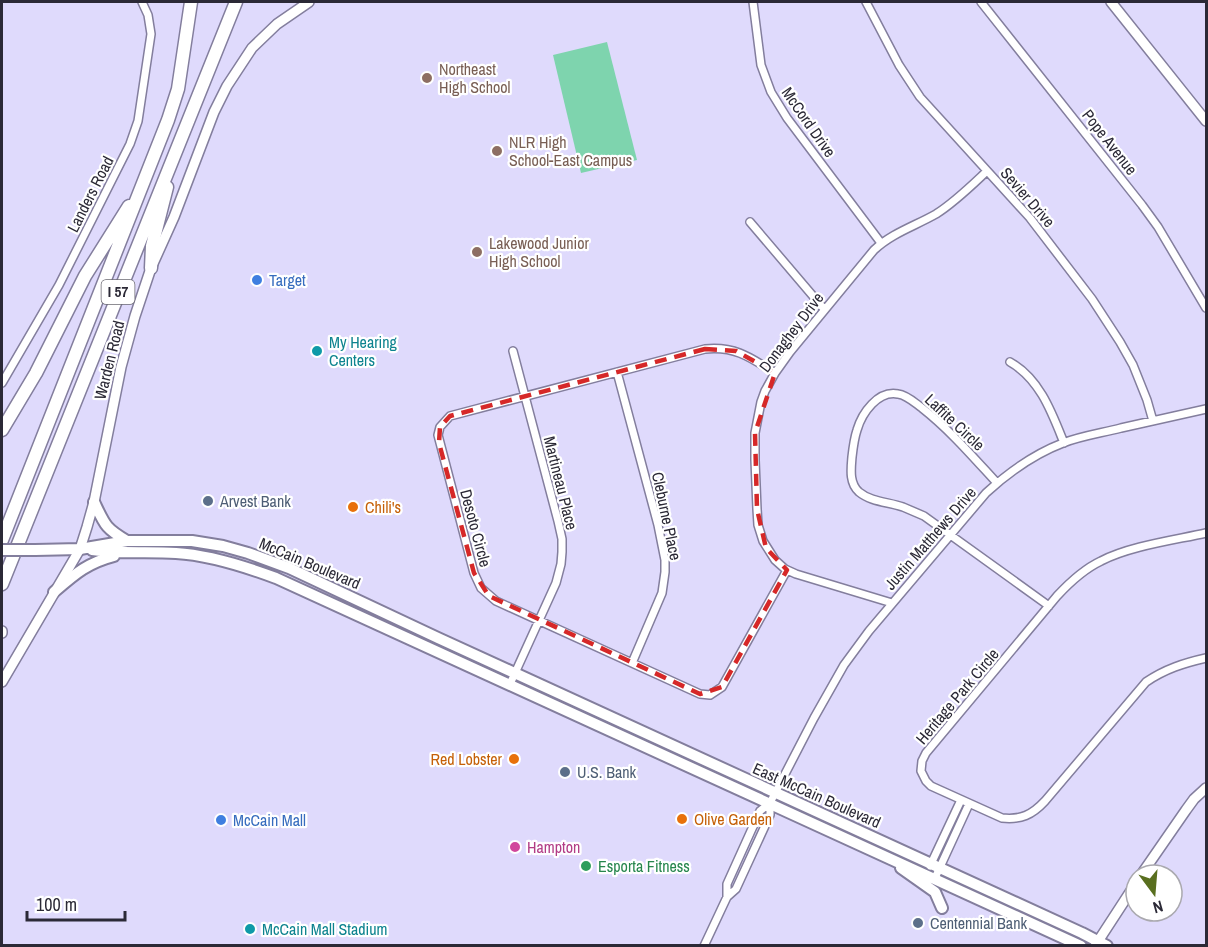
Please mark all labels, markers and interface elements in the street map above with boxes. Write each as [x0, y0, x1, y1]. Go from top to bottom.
place label: Northeast High School [439, 58, 511, 98]
marker: Northeast High School [420, 71, 434, 85]
street label: McCord Drive [777, 83, 841, 161]
street label: Pope Avenue [1077, 105, 1143, 179]
place label: NLR High School-East Campus [509, 131, 632, 171]
marker: NLR High School-East Campus [490, 144, 504, 158]
street label: Landers Road [61, 152, 119, 236]
street label: Sevier Drive [996, 162, 1060, 232]
place label: Lakewood Junior High School [489, 232, 590, 272]
marker: Lakewood Junior High School [470, 245, 484, 259]
place label: Target [269, 269, 306, 291]
marker: Target [250, 273, 264, 287]
road number: I 57 [102, 280, 134, 304]
street label: Donaghey Drive [754, 288, 828, 376]
street label: Warden Road [89, 318, 129, 402]
place label: My Hearing Centers [329, 331, 398, 371]
marker: My Hearing Centers [310, 344, 324, 358]
street label: Laffite Circle [920, 389, 990, 455]
street label: Martineau Place [539, 434, 583, 532]
street label: Cleburne Place [647, 470, 687, 562]
street label: Justin Matthews Drive [879, 482, 981, 594]
street label: Desoto Circle [455, 487, 497, 569]
place label: Arvest Bank [219, 490, 291, 512]
marker: Arvest Bank [201, 494, 215, 508]
place label: Chili's [365, 496, 401, 518]
marker: Chili's [346, 500, 360, 514]
street label: McCain Boulevard [256, 532, 364, 594]
street label: Heritage Park Circle [910, 643, 1004, 749]
place label: Red Lobster [431, 748, 503, 770]
marker: Red Lobster [507, 752, 521, 766]
street label: East McCain Boulevard [750, 757, 884, 833]
place label: U.S. Bank [577, 761, 637, 783]
marker: U.S. Bank [558, 765, 572, 779]
place label: Olive Garden [694, 808, 772, 830]
place label: McCain Mall [233, 809, 306, 831]
marker: Olive Garden [675, 812, 689, 826]
marker: McCain Mall [214, 813, 228, 827]
place label: Hampton [527, 836, 580, 858]
marker: Hampton [508, 840, 522, 854]
place label: Esporta Fitness [598, 855, 690, 877]
marker: Esporta Fitness [579, 859, 593, 873]
north arrow [1124, 863, 1184, 923]
scale bar [27, 884, 124, 922]
text: 100 m [36, 892, 77, 917]
text: N [1151, 896, 1166, 919]
place label: Centennial Bank [930, 912, 1027, 934]
marker: Centennial Bank [911, 916, 925, 930]
place label: McCain Mall Stadium [262, 918, 387, 940]
marker: McCain Mall Stadium [243, 922, 257, 936]

